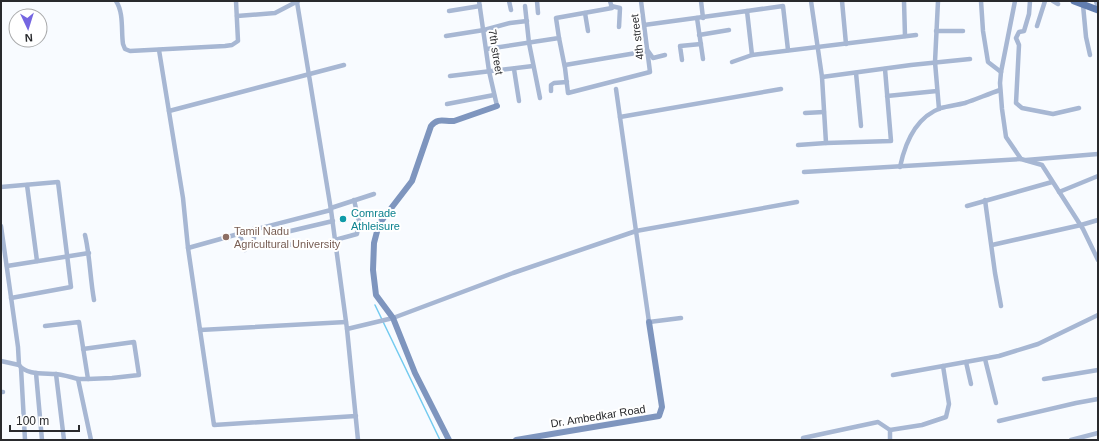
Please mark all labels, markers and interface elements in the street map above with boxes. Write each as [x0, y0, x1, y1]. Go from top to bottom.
north arrow [8, 8, 48, 48]
street label: 4th street [628, 14, 646, 60]
street label: 7th street [486, 28, 506, 76]
text: N [24, 32, 33, 44]
place label: Comrade Athleisure [351, 207, 400, 232]
marker: Comrade Athleisure [338, 214, 348, 224]
place label: Tamil Nadu Agricultural University [234, 225, 341, 250]
marker: Tamil Nadu Agricultural University [221, 232, 231, 242]
street label: Dr. Ambedkar Road [550, 403, 646, 429]
scale bar [10, 407, 79, 433]
text: 100 m [16, 414, 49, 428]

